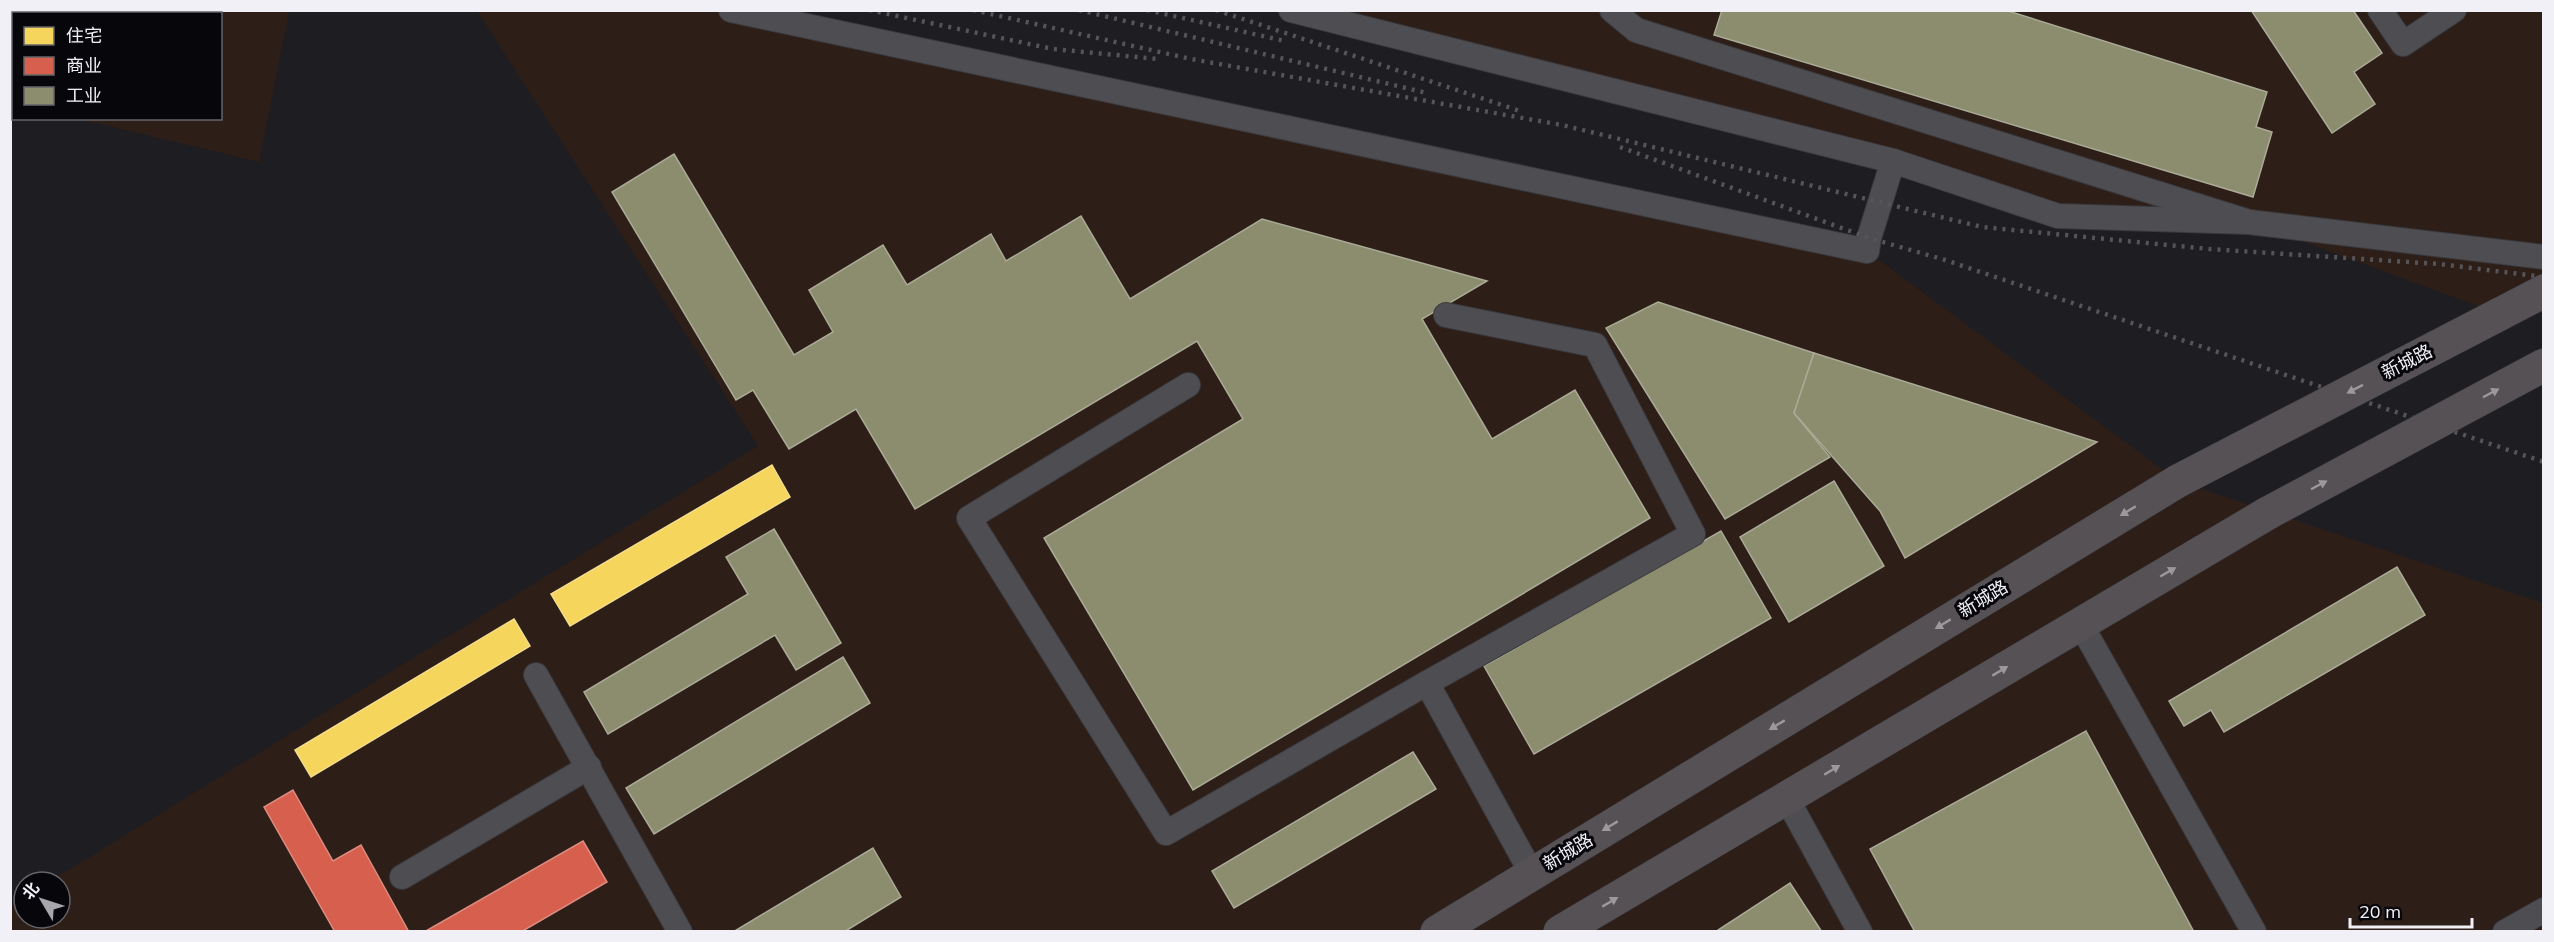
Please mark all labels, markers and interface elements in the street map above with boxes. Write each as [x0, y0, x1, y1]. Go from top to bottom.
legend [12, 12, 222, 120]
text: 住宅 [66, 24, 102, 47]
text: 商业 [66, 54, 102, 77]
text: 工业 [66, 84, 102, 107]
street label: 新城路 [2377, 339, 2436, 384]
one-way arrow [2346, 384, 2363, 394]
one-way arrow [2483, 388, 2500, 398]
one-way arrow [2311, 480, 2328, 490]
one-way arrow [2120, 506, 2136, 517]
one-way arrow [2160, 567, 2177, 577]
street label: 新城路 [1954, 575, 2012, 622]
one-way arrow [1935, 618, 1951, 629]
one-way arrow [1992, 666, 2009, 676]
one-way arrow [1768, 720, 1785, 730]
one-way arrow [1824, 765, 1840, 776]
one-way arrow [1602, 821, 1618, 832]
street label: 新城路 [1539, 828, 1597, 875]
north arrow [12, 870, 72, 930]
text: 北 [18, 878, 43, 903]
scale bar [2350, 891, 2472, 929]
one-way arrow [1602, 896, 1618, 907]
text: 20 m [2359, 900, 2401, 923]

